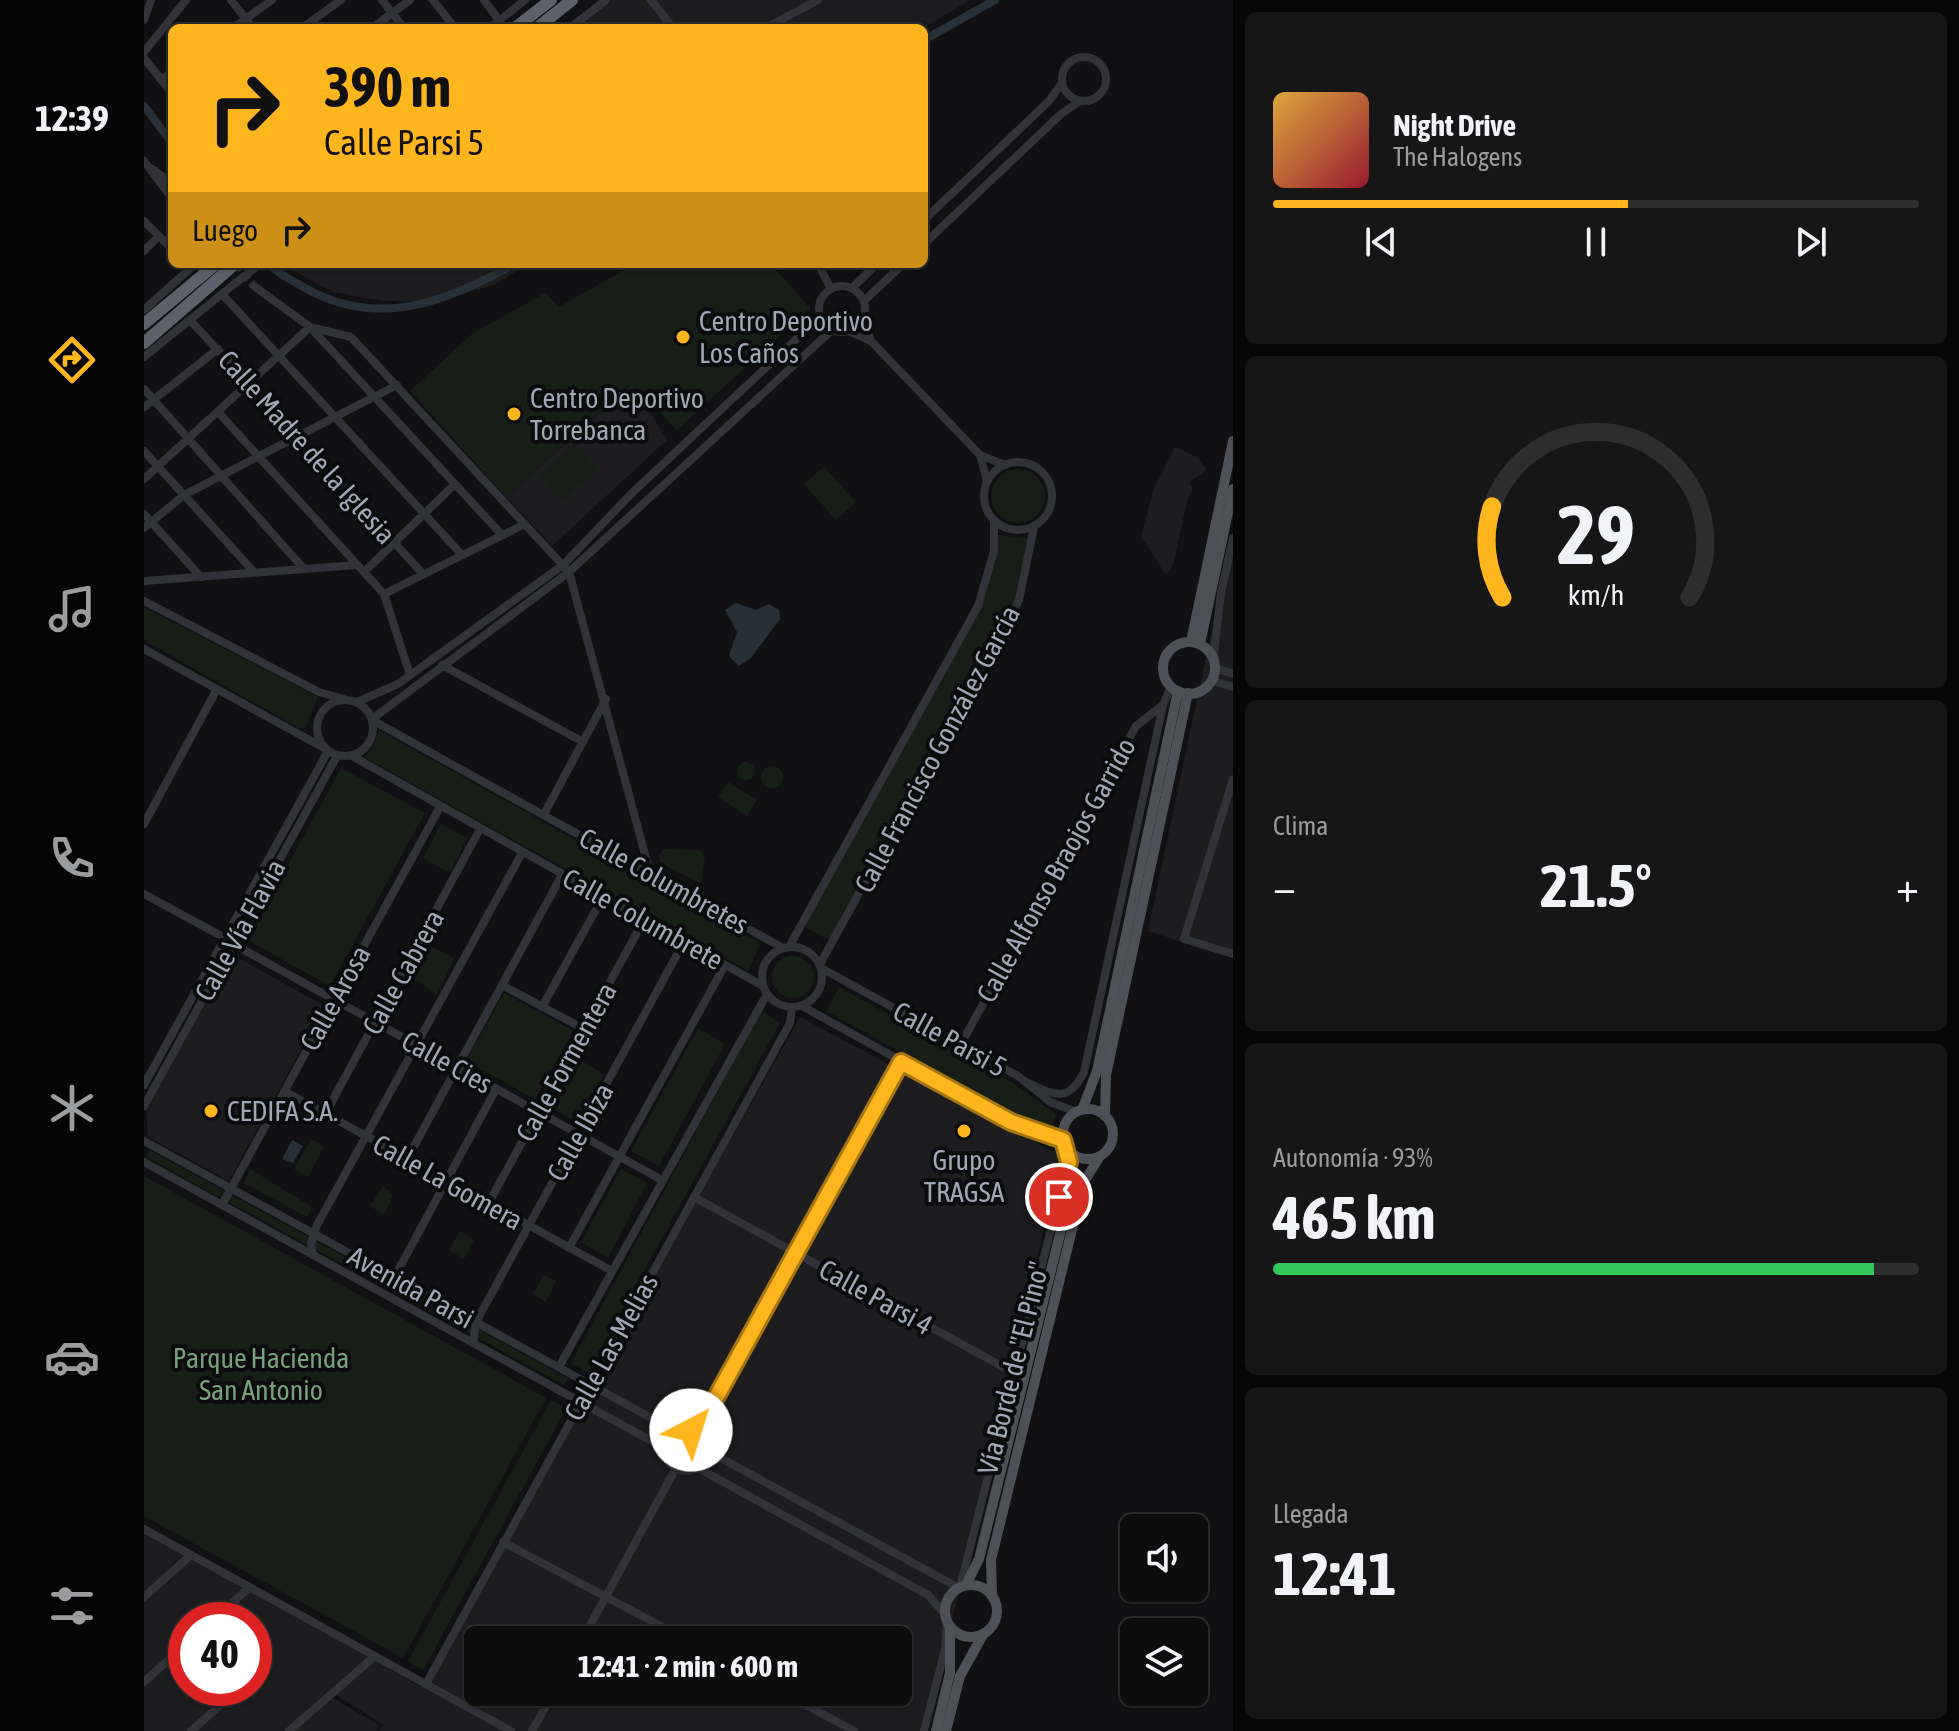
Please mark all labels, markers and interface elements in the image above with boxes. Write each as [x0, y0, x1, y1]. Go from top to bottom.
text: 390 m [324, 55, 451, 119]
icon: right [192, 56, 296, 160]
text: 12:39 [35, 97, 109, 139]
text: Night Drive [1393, 108, 1516, 142]
text: Calle Parsi 5 [324, 121, 484, 163]
text: The Halogens [1393, 142, 1522, 172]
icon: right [274, 208, 318, 252]
text: Luego [192, 213, 258, 247]
icon: previous [1359, 220, 1403, 264]
icon: pause [1574, 220, 1618, 264]
icon: next [1789, 220, 1833, 264]
place label: Centro Deportivo Los Caños [699, 305, 873, 369]
marker: Centro Deportivo Los Caños [674, 328, 692, 346]
icon: directions [44, 332, 100, 388]
street label: Calle Madre de la Iglesia [212, 344, 402, 550]
place label: Centro Deportivo Torrebanca [530, 382, 704, 446]
marker: Centro Deportivo Torrebanca [505, 405, 523, 423]
text: 29 [1557, 485, 1635, 581]
text: km/h [1568, 578, 1624, 611]
icon: music [44, 581, 100, 637]
street label: Calle Francisco González García [848, 600, 1026, 898]
street label: Calle Alfonso Braojos Garrido [970, 732, 1142, 1008]
text: Clima [1273, 811, 1328, 841]
street label: Calle Columbretes [574, 821, 754, 941]
icon: phone [44, 830, 100, 886]
text: 21.5° [1540, 851, 1652, 920]
street label: Calle Vía Flavia [188, 854, 292, 1006]
street label: Calle Columbrete [557, 861, 729, 977]
text: − [1273, 861, 1296, 911]
text: + [1896, 861, 1919, 911]
street label: Calle Cabrera [356, 904, 450, 1040]
street label: Calle Arosa [293, 940, 377, 1056]
street label: Calle Formentera [509, 977, 623, 1147]
street label: Calle Parsi 5 [888, 995, 1012, 1083]
street label: Calle Cies [396, 1024, 498, 1100]
street label: Calle Ibiza [540, 1078, 620, 1186]
icon: climate [44, 1080, 100, 1136]
place label: CEDIFA S.A. [227, 1095, 338, 1127]
marker: CEDIFA S.A. [202, 1102, 220, 1120]
marker: Grupo TRAGSA [955, 1122, 973, 1140]
street label: Calle La Gomera [368, 1128, 528, 1236]
text: Autonomía · 93% [1273, 1143, 1433, 1173]
place label: Grupo TRAGSA [924, 1144, 1004, 1208]
pin [1025, 1163, 1093, 1231]
icon: arrive [1037, 1175, 1081, 1219]
text: 465 km [1273, 1183, 1435, 1252]
street label: Avenida Parsi [343, 1239, 479, 1335]
street label: Calle Parsi 4 [814, 1253, 938, 1341]
street label: Vía Borde de "El Pino" [971, 1258, 1055, 1478]
street label: Calle Las Melias [558, 1268, 664, 1426]
icon: car [44, 1329, 100, 1385]
park label: Parque Hacienda San Antonio [173, 1342, 349, 1406]
position arrow [649, 1388, 733, 1472]
text: Llegada [1273, 1499, 1349, 1529]
map controls [1120, 1514, 1208, 1706]
button: sound [1120, 1514, 1208, 1602]
text: 12:41 [1273, 1539, 1396, 1608]
icon: filters [44, 1578, 100, 1634]
speed limit sign: 40 [168, 1602, 272, 1706]
button: layers [1120, 1618, 1208, 1706]
text: 12:41 · 2 min · 600 m [578, 1649, 798, 1683]

